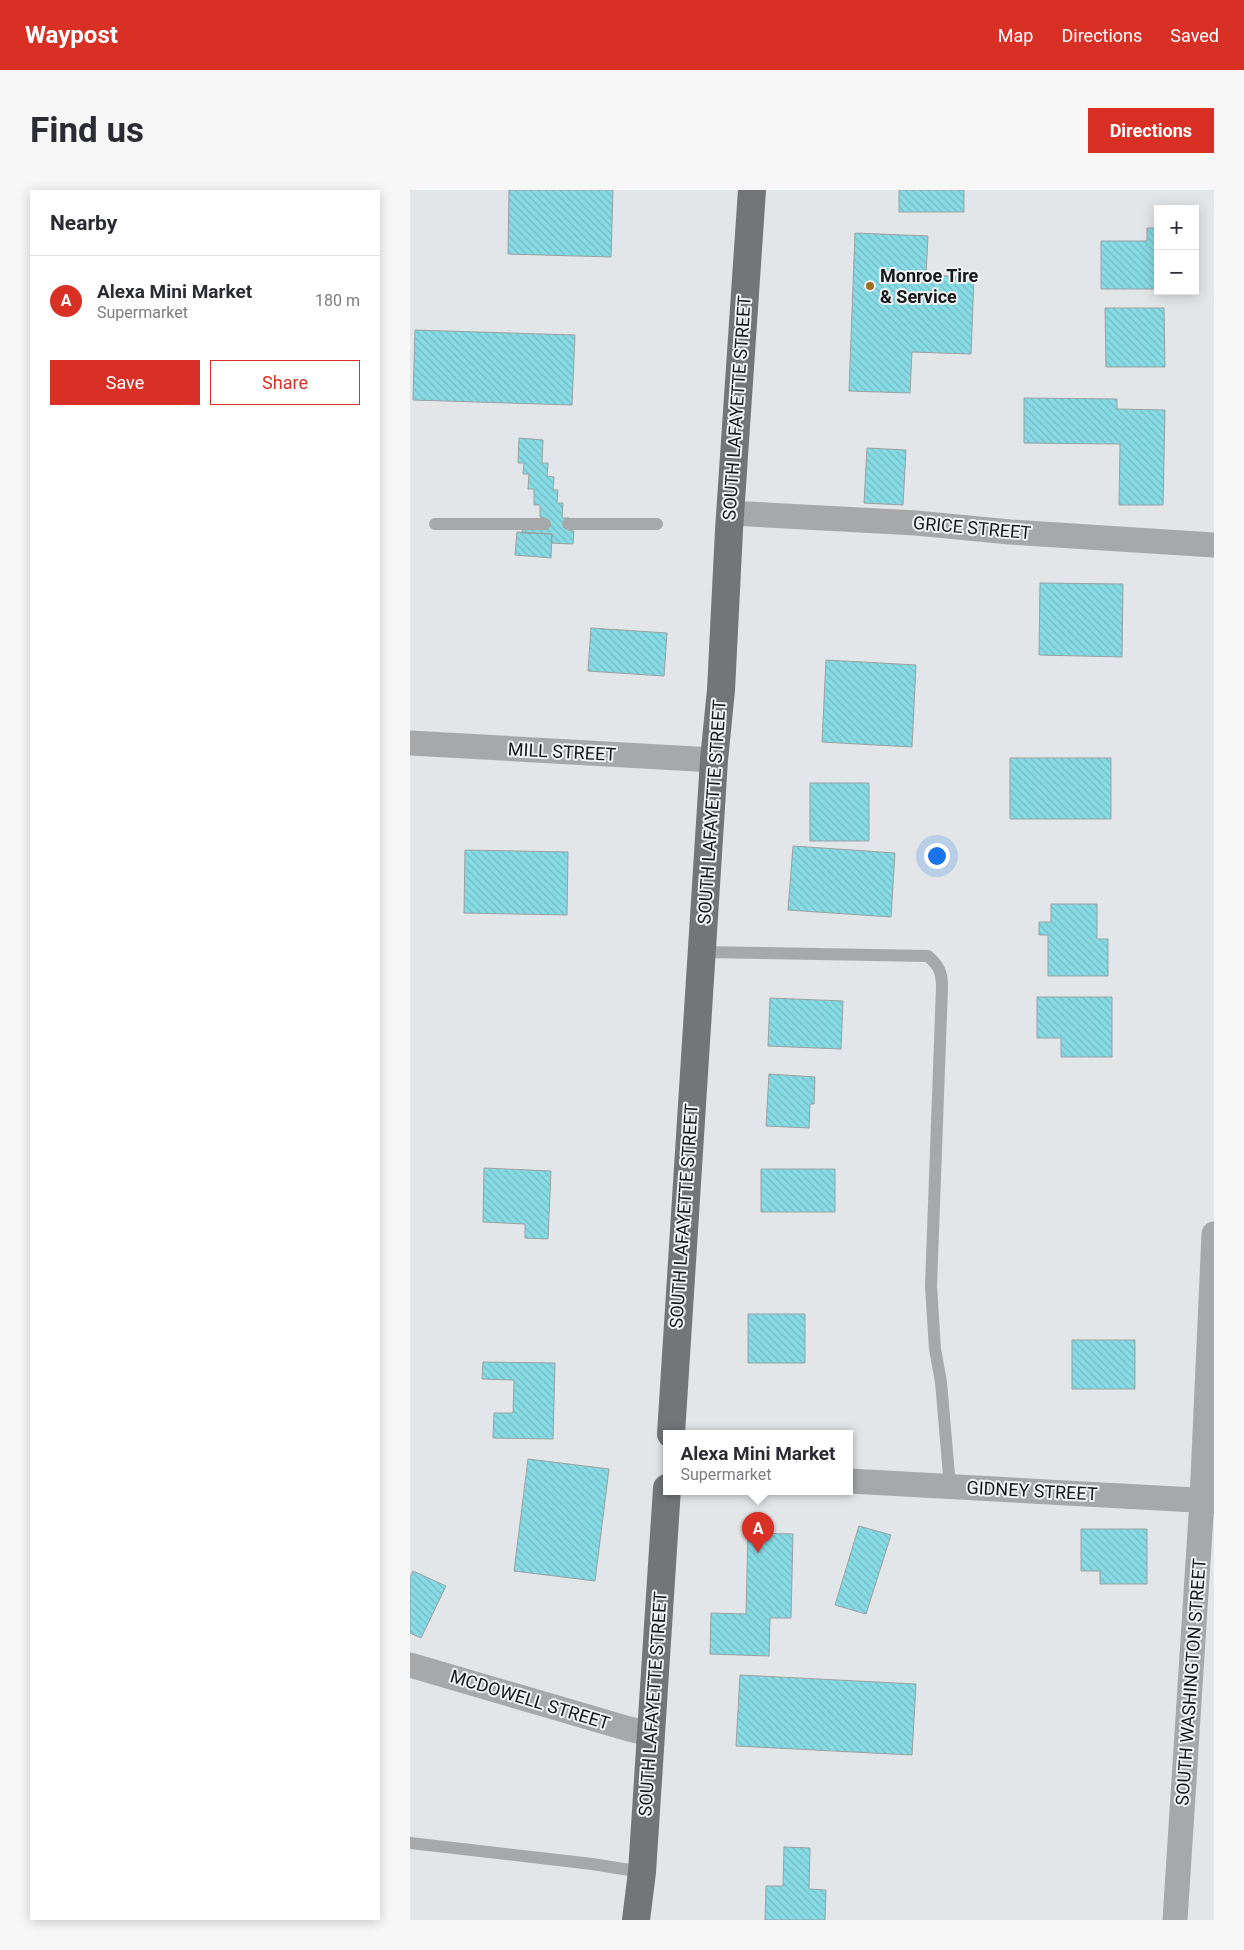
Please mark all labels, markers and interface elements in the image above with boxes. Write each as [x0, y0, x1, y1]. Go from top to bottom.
text: Waypost [25, 21, 118, 49]
text: Map [998, 25, 1033, 46]
text: Directions [1061, 25, 1142, 46]
text: Saved [1170, 25, 1219, 46]
button: Directions [1088, 108, 1214, 153]
text: Find us [30, 110, 144, 151]
map controls [1154, 205, 1199, 295]
button: + [1154, 205, 1199, 250]
text: Nearby [50, 211, 117, 235]
button: − [1154, 250, 1199, 295]
place label: Monroe Tire & Service [880, 265, 979, 307]
text: Alexa Mini Market [97, 280, 252, 303]
marker: Monroe Tire & Service [864, 280, 876, 292]
text: A [61, 291, 71, 310]
text: 180 m [315, 291, 360, 310]
street label: SOUTH LAFAYETTE STREET [718, 295, 755, 521]
text: Supermarket [97, 303, 188, 322]
button: Save [50, 360, 200, 405]
button: Share [210, 360, 360, 405]
street label: GRICE STREET [912, 512, 1032, 543]
street label: SOUTH LAFAYETTE STREET [693, 699, 730, 925]
street label: MILL STREET [507, 738, 617, 765]
your location [924, 843, 950, 869]
street label: SOUTH LAFAYETTE STREET [665, 1103, 702, 1329]
popup [663, 1430, 853, 1495]
text: Alexa Mini Market [680, 1442, 836, 1465]
text: Supermarket [680, 1465, 772, 1484]
street label: GIDNEY STREET [966, 1477, 1098, 1504]
pin: A [742, 1512, 774, 1553]
street label: SOUTH WASHINGTON STREET [1171, 1557, 1210, 1806]
street label: SOUTH LAFAYETTE STREET [634, 1591, 671, 1817]
street label: MCDOWELL STREET [448, 1665, 613, 1734]

